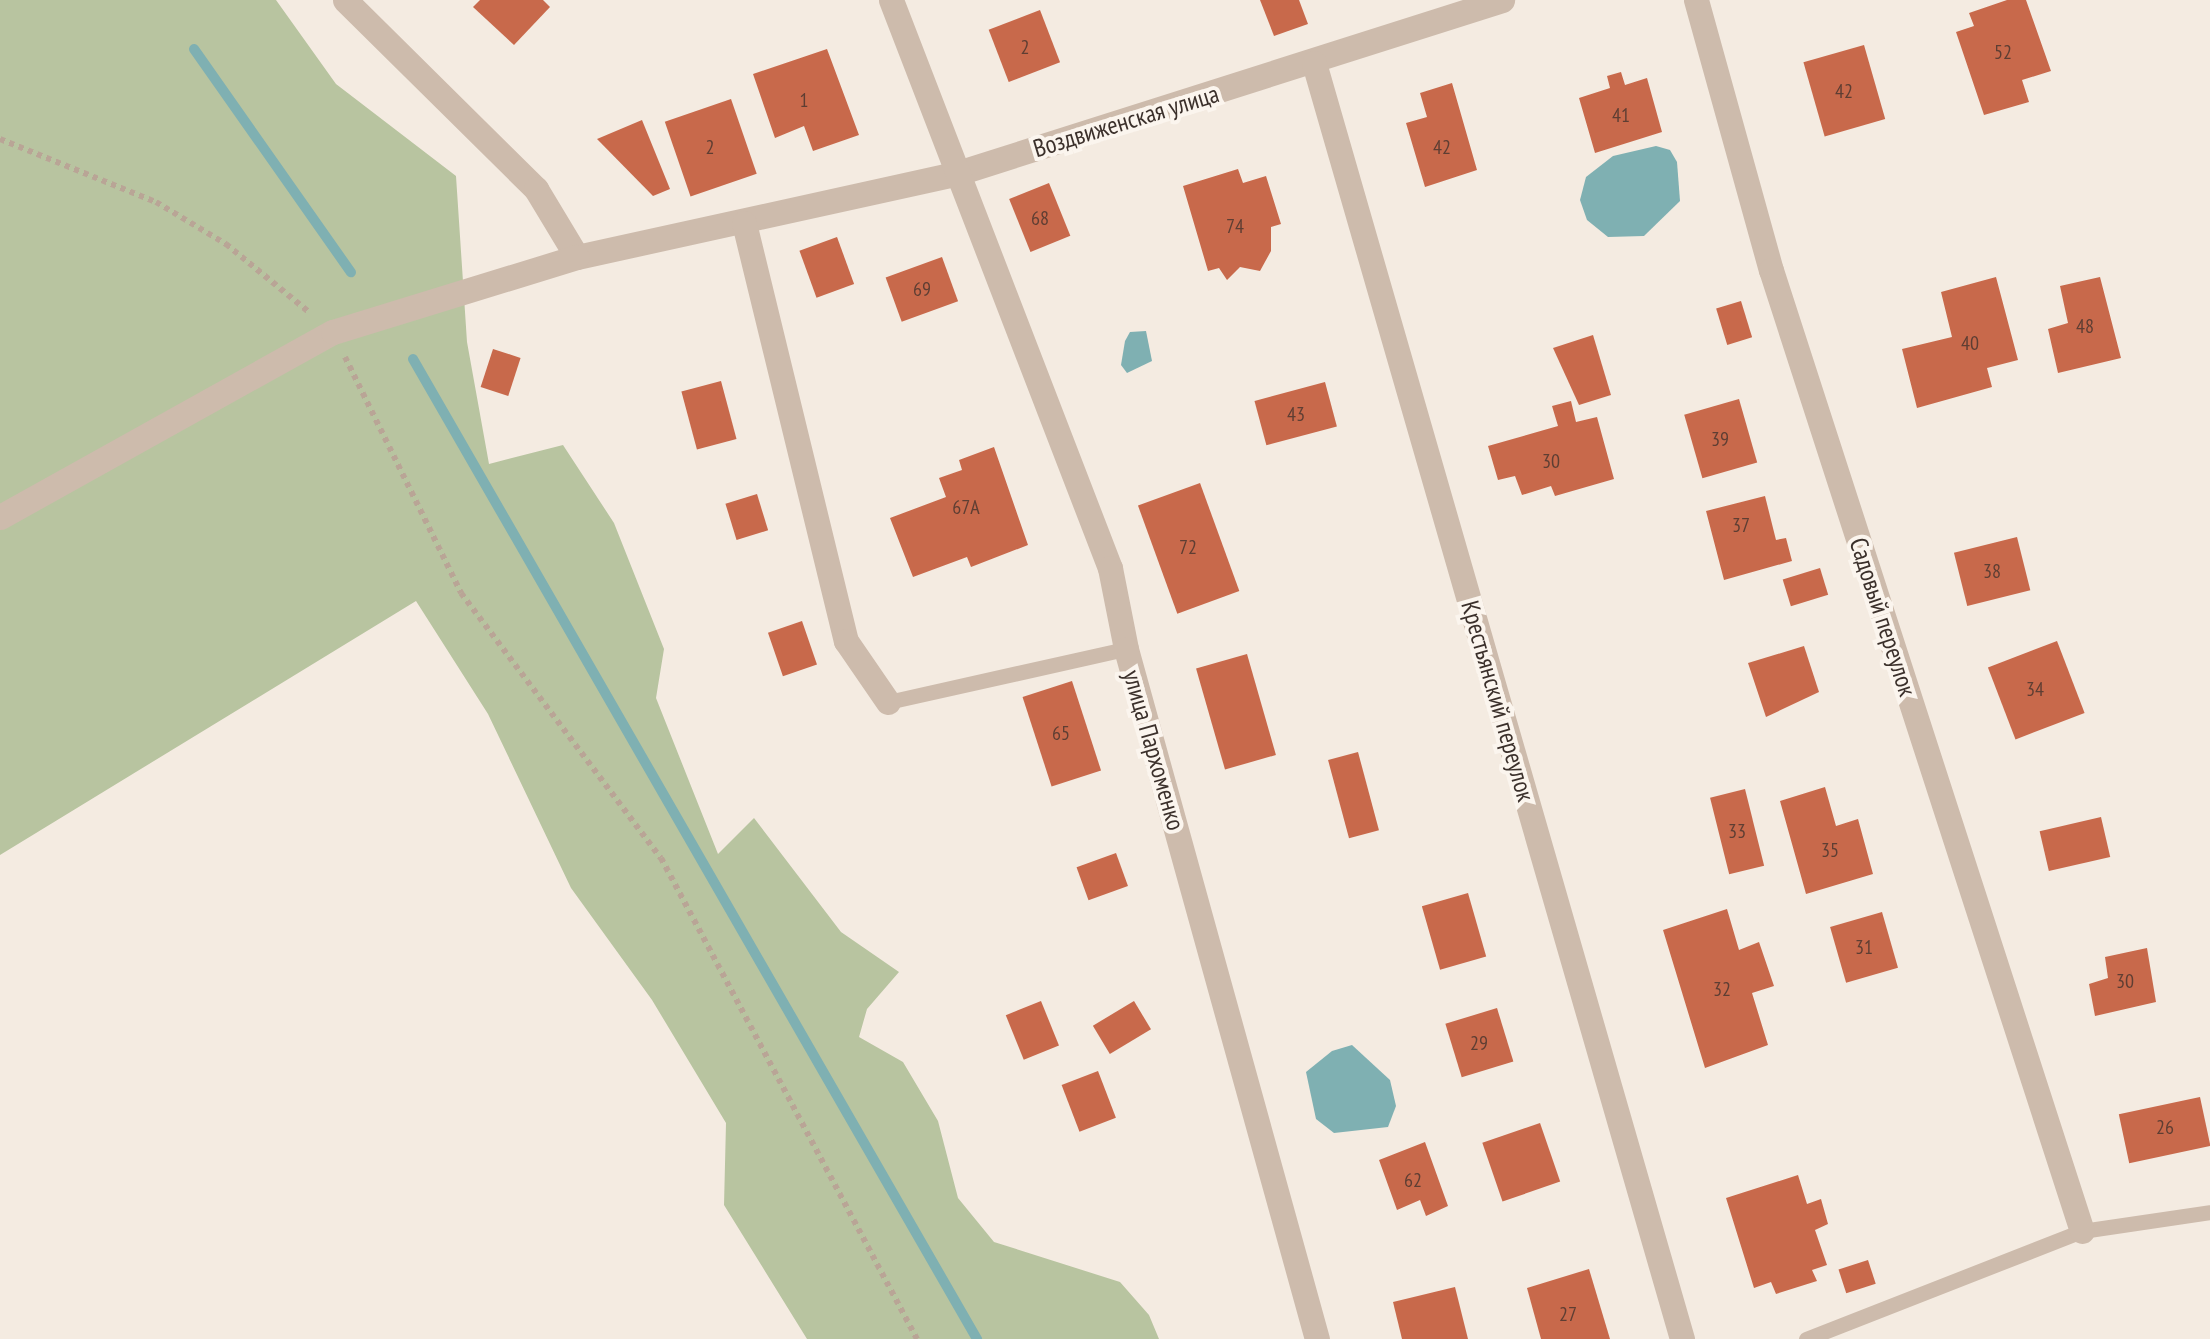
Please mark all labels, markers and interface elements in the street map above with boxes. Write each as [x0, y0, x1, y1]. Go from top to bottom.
house number: 2 [1021, 35, 1029, 59]
house number: 52 [1994, 40, 2012, 64]
street label: Воздвиженская улица [1030, 78, 1222, 164]
house number: 42 [1835, 79, 1853, 103]
house number: 1 [800, 88, 808, 112]
house number: 41 [1612, 103, 1630, 127]
house number: 2 [706, 135, 714, 159]
house number: 42 [1433, 135, 1451, 159]
house number: 68 [1031, 206, 1049, 230]
house number: 74 [1226, 214, 1244, 238]
house number: 69 [913, 277, 931, 301]
house number: 48 [2076, 314, 2094, 338]
house number: 40 [1961, 331, 1979, 355]
house number: 43 [1287, 402, 1305, 426]
house number: 39 [1711, 427, 1729, 451]
house number: 30 [1542, 449, 1560, 473]
house number: 67А [952, 495, 980, 519]
house number: 37 [1732, 513, 1750, 537]
street label: Садовый переулок [1843, 534, 1923, 700]
house number: 72 [1179, 535, 1197, 559]
house number: 38 [1983, 559, 2001, 583]
street label: Крестьянский переулок [1455, 597, 1541, 805]
street label: улица Пархоменко [1117, 666, 1191, 834]
house number: 34 [2026, 677, 2044, 701]
house number: 65 [1052, 721, 1070, 745]
house number: 33 [1728, 819, 1746, 843]
house number: 35 [1821, 838, 1839, 862]
house number: 31 [1855, 935, 1873, 959]
house number: 30 [2116, 969, 2134, 993]
house number: 32 [1713, 977, 1731, 1001]
house number: 29 [1470, 1031, 1488, 1055]
house number: 26 [2156, 1115, 2174, 1139]
house number: 62 [1404, 1168, 1422, 1192]
house number: 27 [1559, 1302, 1577, 1326]

